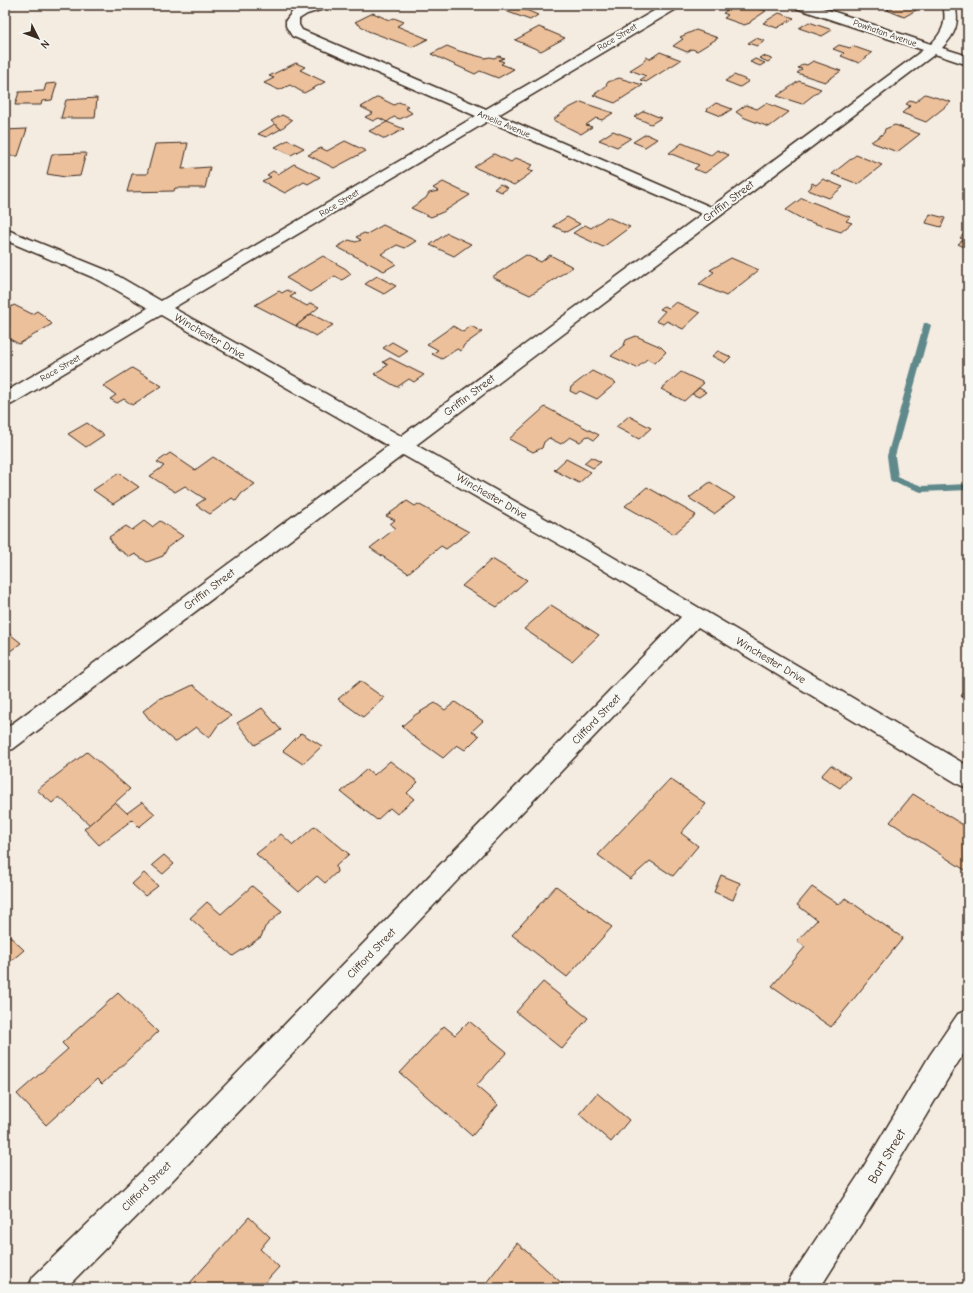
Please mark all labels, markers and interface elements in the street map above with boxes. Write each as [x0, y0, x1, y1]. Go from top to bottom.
street label: Powhatan Avenue [852, 17, 919, 49]
north arrow [18, 18, 58, 58]
street label: Race Street [595, 21, 639, 53]
text: N [38, 37, 52, 51]
street label: Amelia Avenue [476, 108, 532, 140]
street label: Griffin Street [700, 177, 757, 225]
street label: Race Street [317, 187, 361, 219]
street label: Winchester Drive [172, 311, 248, 362]
street label: Race Street [38, 352, 82, 383]
street label: Griffin Street [441, 371, 498, 419]
street label: Winchester Drive [454, 471, 530, 522]
street label: Griffin Street [181, 565, 238, 613]
street label: Winchester Drive [733, 634, 809, 687]
street label: Clifford Street [569, 691, 624, 747]
street label: Clifford Street [344, 925, 399, 981]
street label: Bart Street [864, 1125, 909, 1186]
street label: Clifford Street [119, 1158, 174, 1214]

